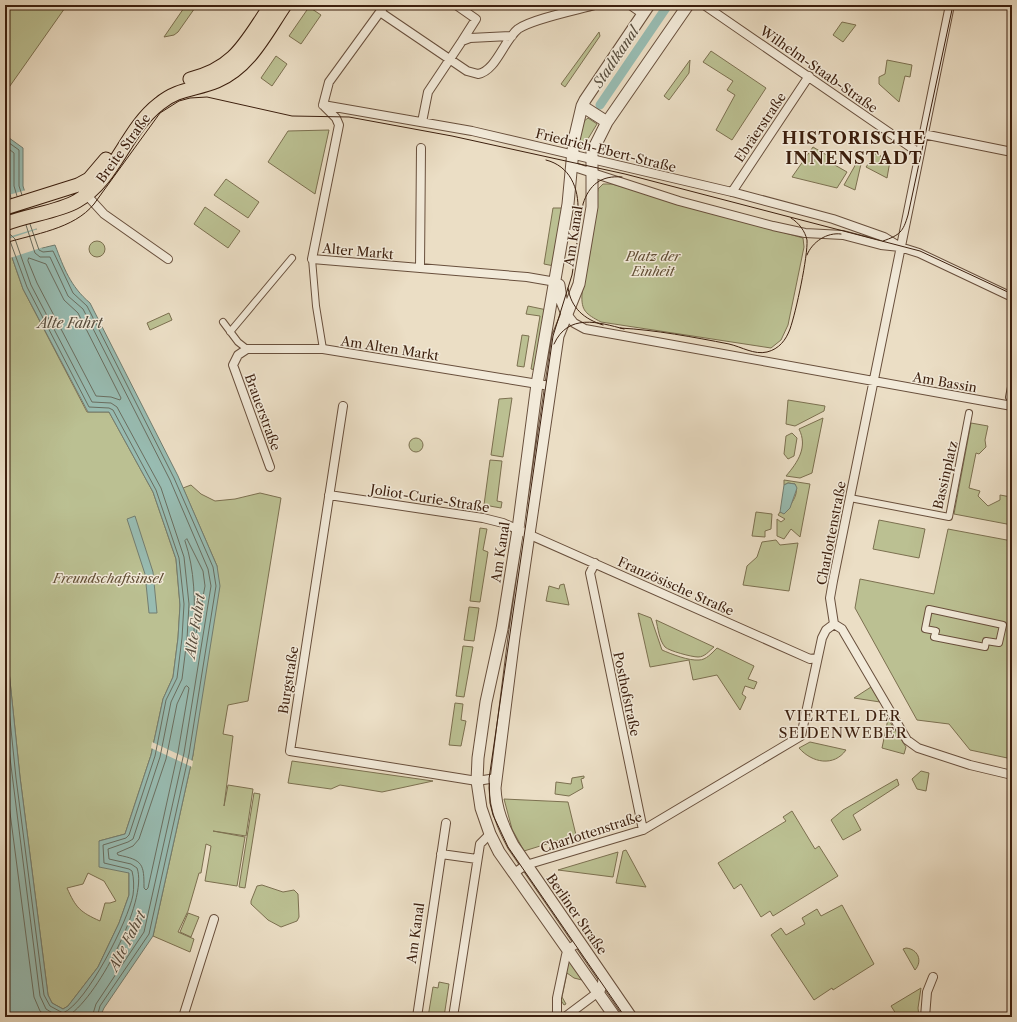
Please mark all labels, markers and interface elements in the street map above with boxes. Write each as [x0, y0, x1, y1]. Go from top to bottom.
water label: Stadtkanal [588, 22, 644, 92]
street label: Wilhelm-Staab-Straße [756, 22, 881, 116]
street label: Ebräerstraße [731, 89, 789, 165]
street label: Breite Straße [92, 110, 154, 186]
street label: Friedrich-Ebert-Straße [534, 125, 678, 175]
district label: HISTORISCHE INNENSTADT [782, 128, 926, 168]
street label: Am Kanal [560, 204, 586, 268]
street label: Alter Markt [321, 240, 395, 262]
park label: Platz der Einheit [625, 248, 681, 279]
water label: Alte Fahrt [36, 314, 103, 332]
street label: Am Alten Markt [339, 332, 441, 364]
street label: Am Bassin [911, 368, 978, 395]
street label: Brauerstraße [242, 371, 284, 453]
street label: Bassinplatz [929, 439, 961, 511]
street label: Joliot-Curie-Straße [367, 480, 491, 515]
street label: Charlottenstraße [813, 480, 849, 586]
street label: Am Kanal [487, 520, 513, 584]
street label: Französische Straße [615, 553, 737, 619]
park label: Freundschaftsinsel [52, 570, 165, 586]
water label: Alte Fahrt [181, 592, 209, 661]
street label: Burgstraße [275, 645, 301, 715]
street label: Posthofstraße [610, 650, 644, 738]
district label: VIERTEL DER SEIDENWEBER [778, 706, 908, 742]
street label: Charlottenstraße [538, 808, 644, 856]
street label: Berliner Straße [543, 871, 611, 957]
street label: Am Kanal [403, 902, 427, 965]
water label: Alte Fahrt [103, 907, 150, 976]

